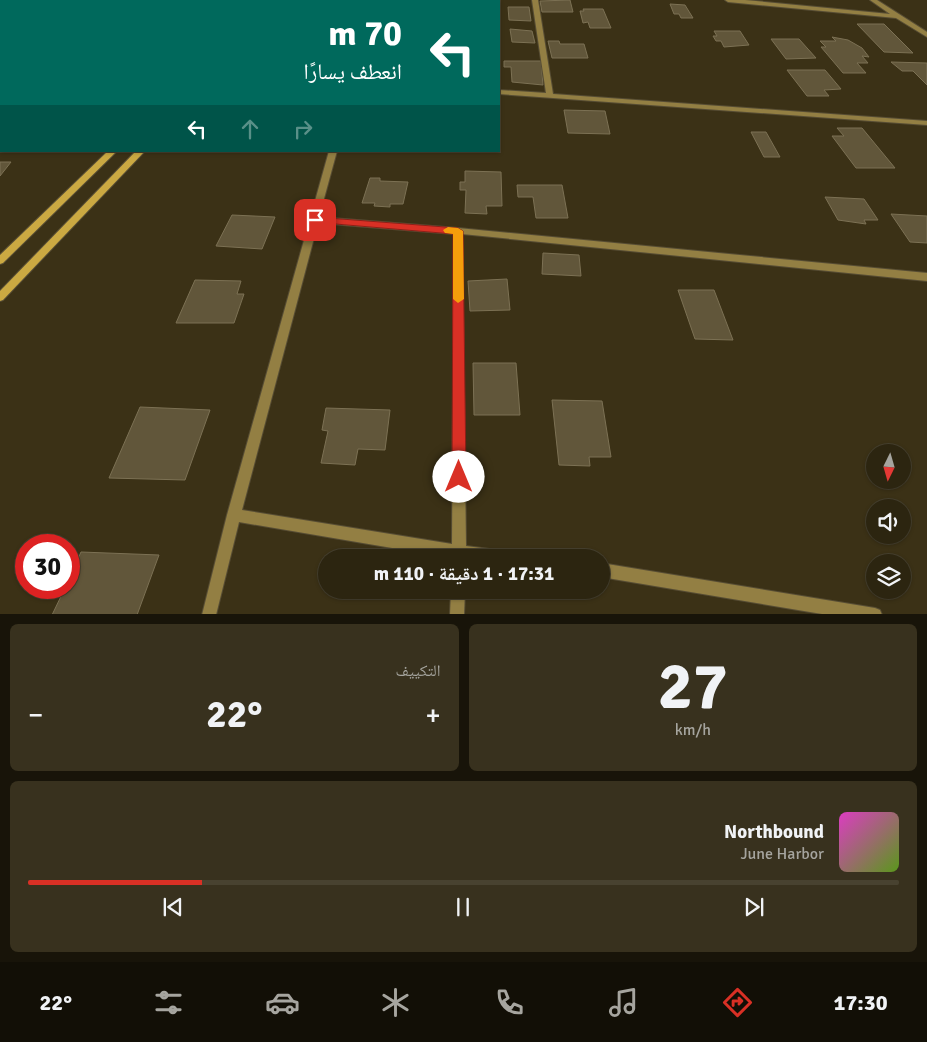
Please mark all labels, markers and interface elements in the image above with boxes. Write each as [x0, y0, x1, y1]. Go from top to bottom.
text: 70 m [328, 12, 402, 55]
icon: left [420, 20, 485, 85]
text: انعطف يسارًا [304, 58, 402, 85]
icon: left [183, 115, 211, 143]
icon: ahead [236, 115, 264, 143]
icon: right [289, 115, 317, 143]
pin [294, 199, 336, 241]
icon: arrive [301, 206, 329, 234]
north arrow [866, 444, 911, 489]
map controls [866, 444, 911, 599]
position arrow [432, 450, 484, 502]
button: sound [866, 499, 911, 544]
speed limit sign: 30 [15, 534, 80, 599]
button: layers [866, 554, 911, 599]
text: 17:31 · 1 دقيقة · 110 m [374, 562, 554, 586]
text: 27 [658, 647, 728, 727]
text: التكييف [396, 661, 441, 681]
text: 22° [206, 691, 262, 738]
text: − [28, 698, 43, 732]
text: + [425, 698, 441, 732]
text: km/h [675, 720, 711, 740]
text: Northbound [724, 820, 824, 844]
text: June Harbor [740, 844, 824, 864]
icon: previous [159, 893, 187, 921]
icon: pause [449, 893, 477, 921]
icon: next [740, 893, 768, 921]
icon: filters [151, 985, 186, 1020]
icon: car [265, 985, 300, 1020]
icon: climate [378, 985, 413, 1020]
icon: phone [492, 985, 527, 1020]
icon: music [606, 985, 641, 1020]
icon: directions [720, 985, 755, 1020]
text: 22° [39, 989, 72, 1016]
text: 17:30 [834, 989, 888, 1016]

